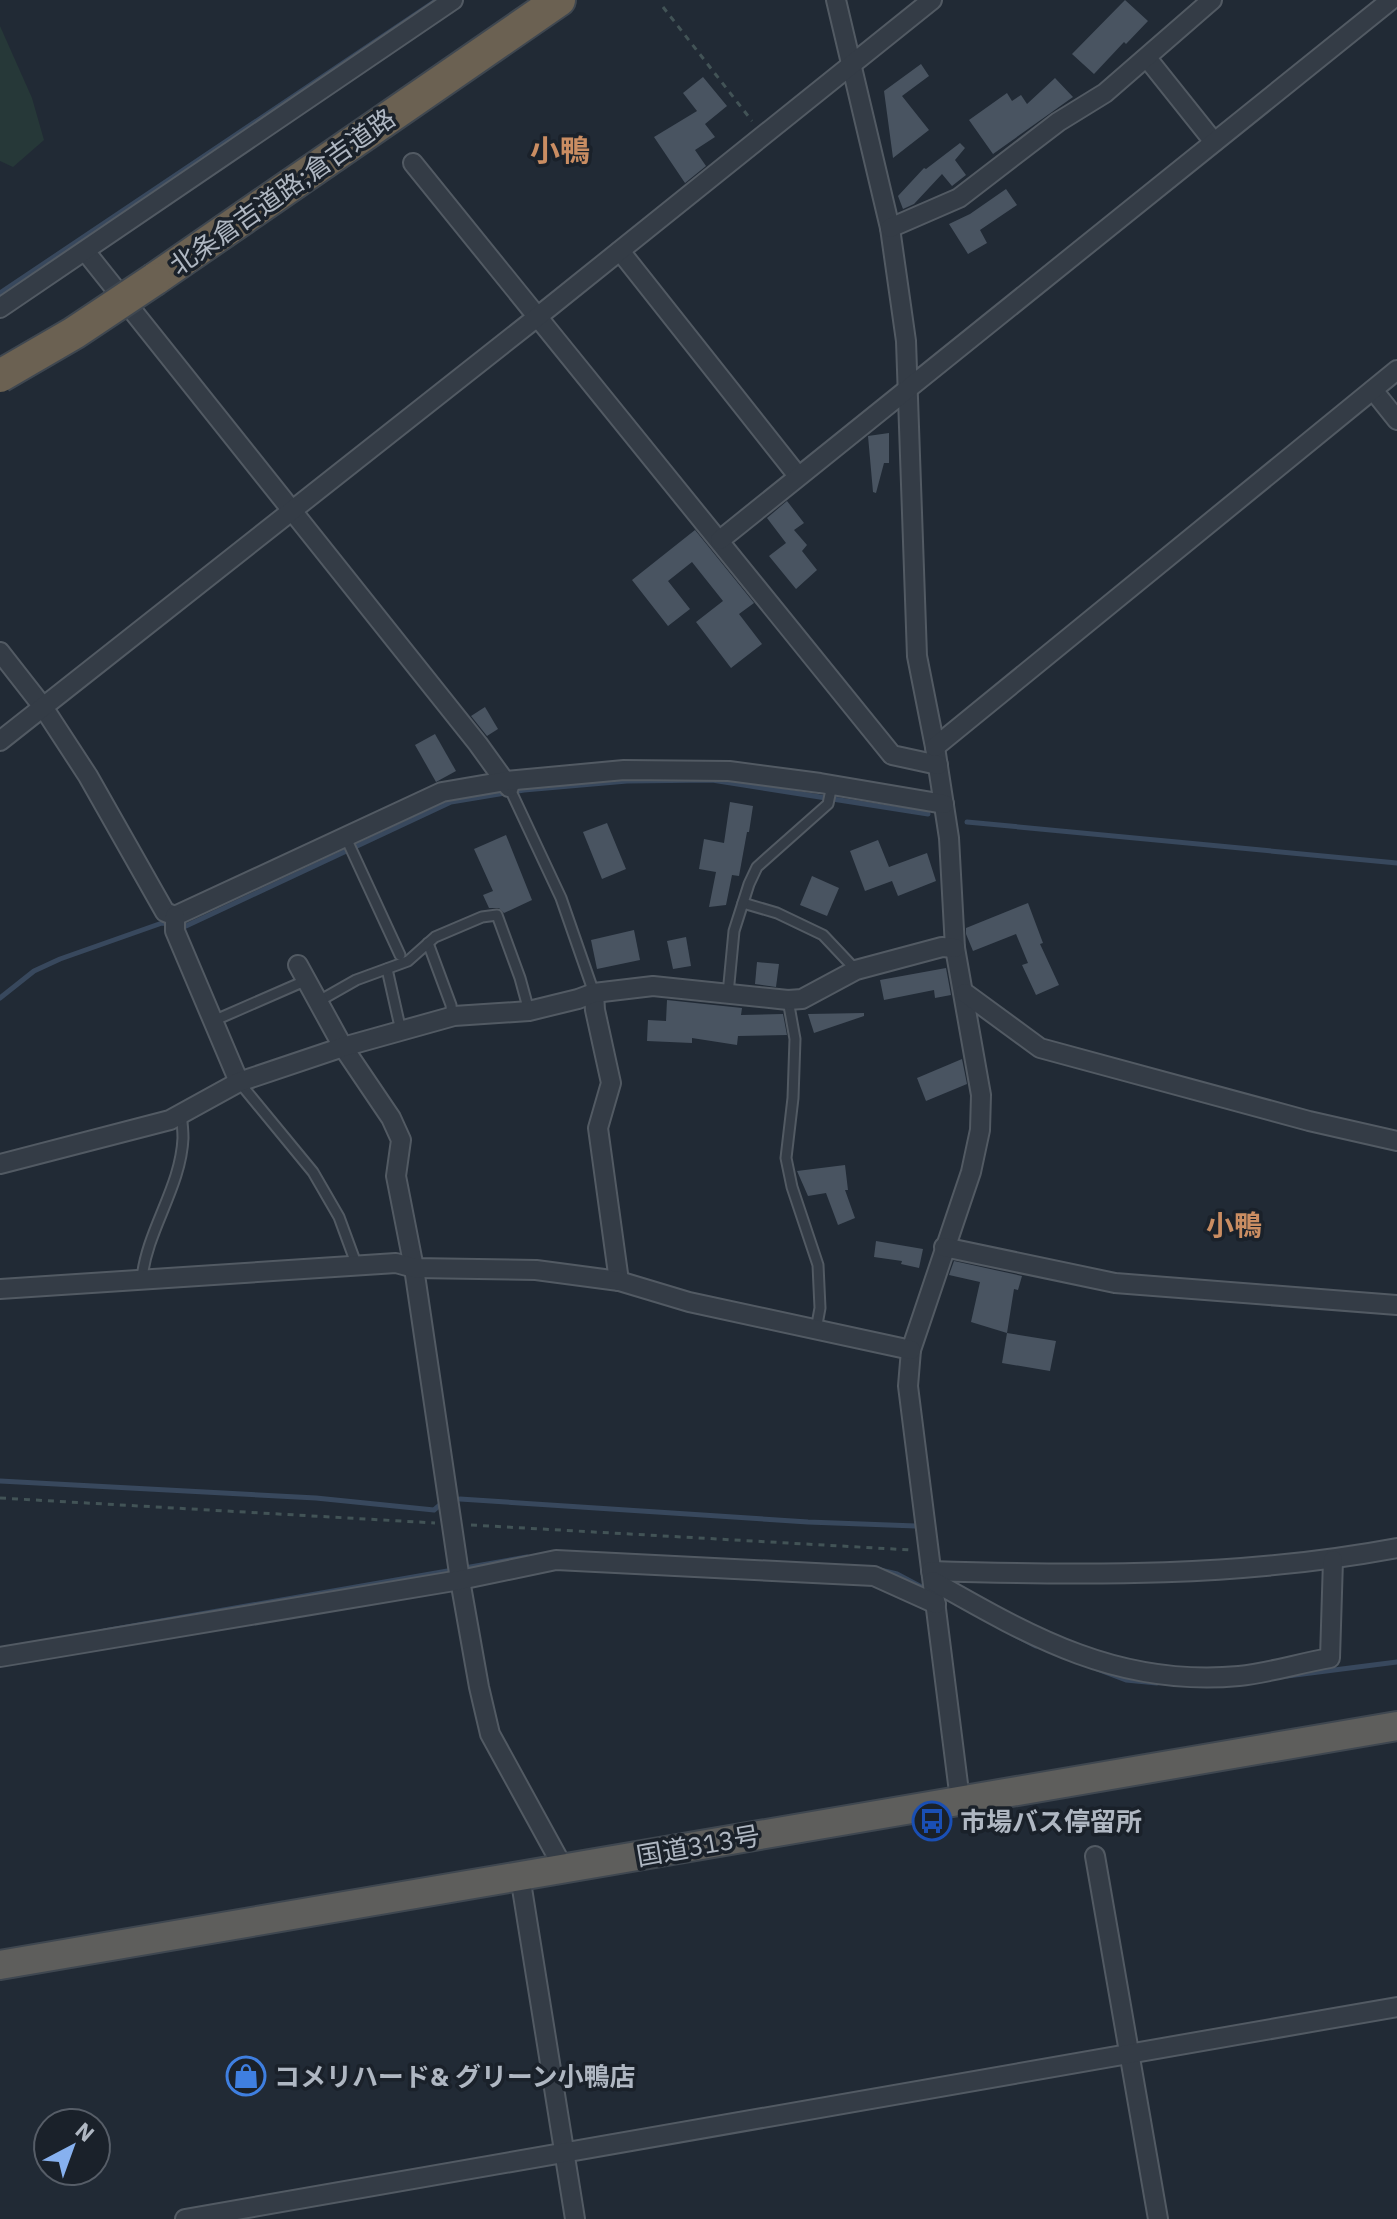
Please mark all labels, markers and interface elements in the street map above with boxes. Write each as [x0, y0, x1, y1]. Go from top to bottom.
street label: 北条倉吉道路;倉吉道路 [163, 100, 401, 282]
district label: 小鴨 [530, 130, 590, 169]
district label: 小鴨 [1206, 1206, 1262, 1243]
bus stop icon: 市場バス停留所 [911, 1800, 953, 1842]
place label: 市場バス停留所 [960, 1804, 1142, 1838]
street label: 国道313号 [634, 1817, 762, 1873]
shop icon: コメリハード& グリーン小鴨店 [225, 2055, 267, 2097]
place label: コメリハード& グリーン小鴨店 [274, 2059, 636, 2093]
north arrow [32, 2107, 112, 2187]
text: N [70, 2115, 101, 2148]

